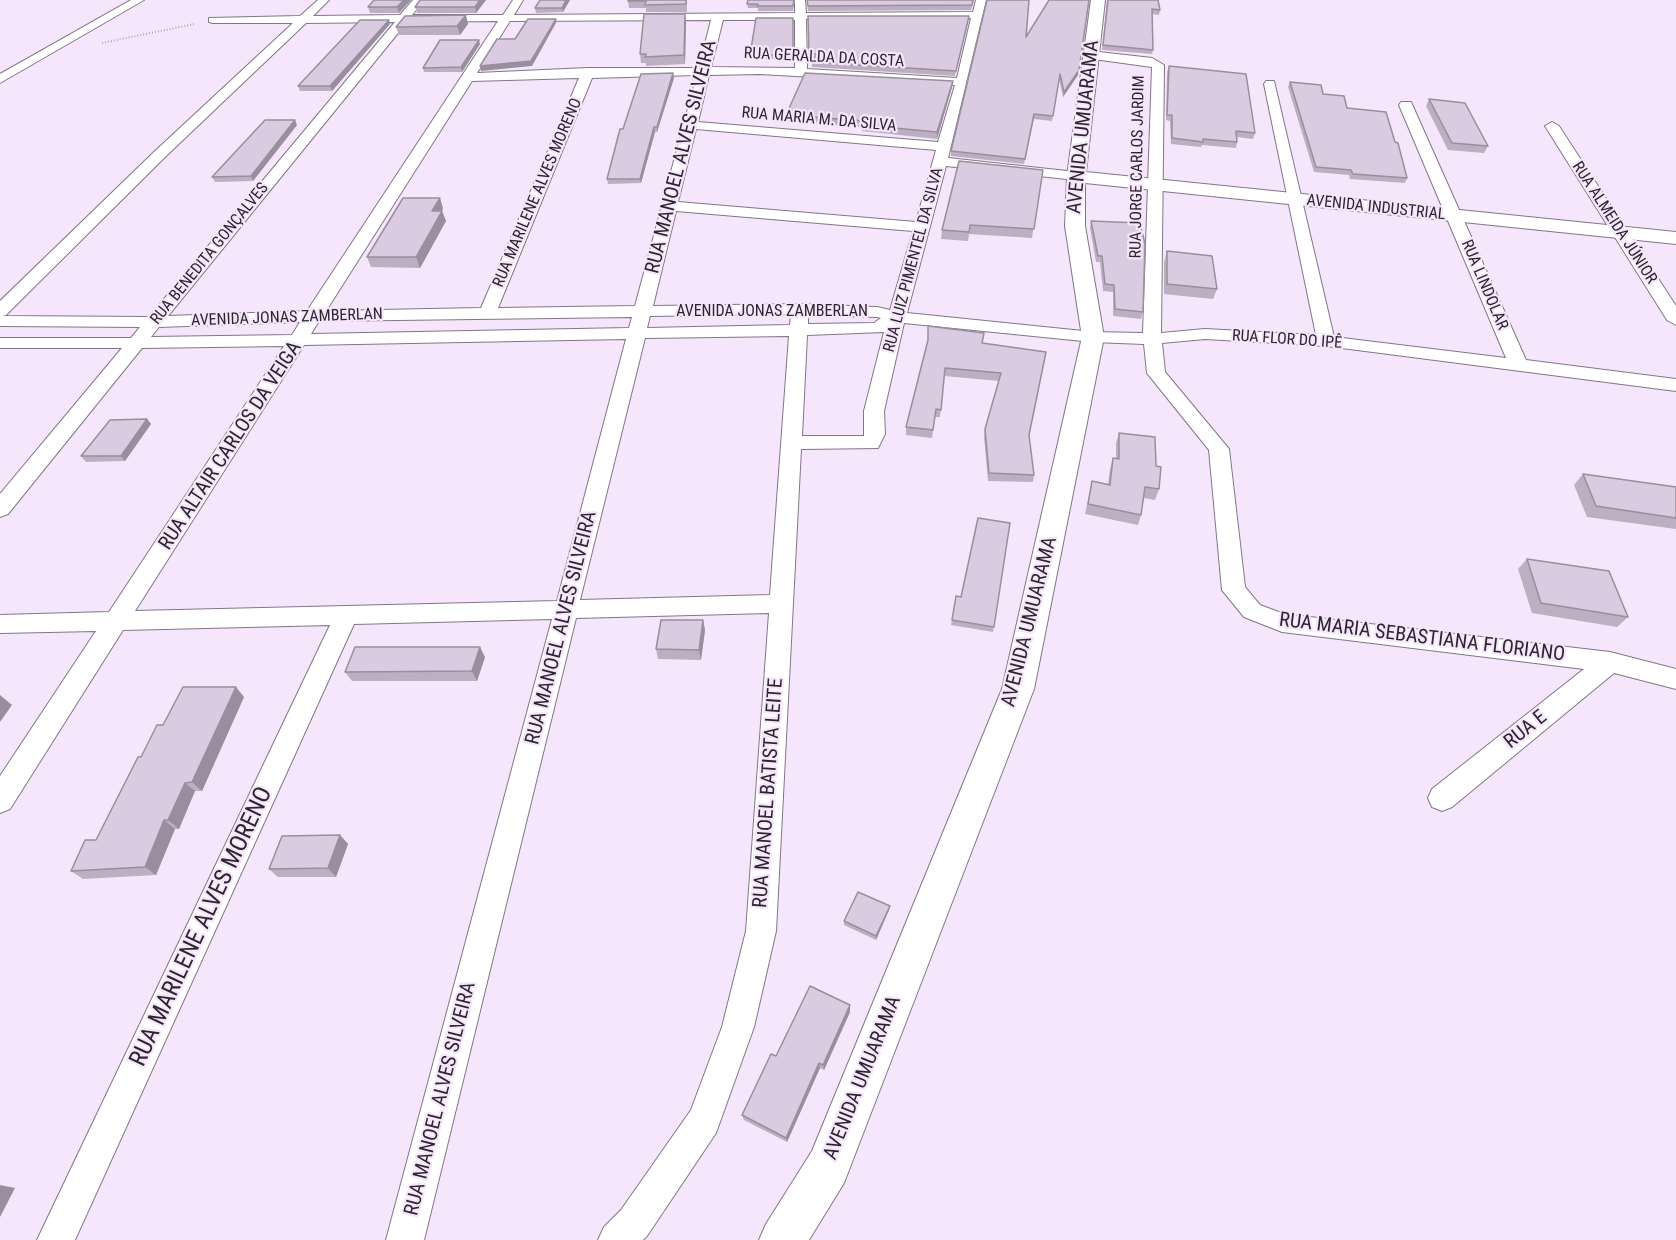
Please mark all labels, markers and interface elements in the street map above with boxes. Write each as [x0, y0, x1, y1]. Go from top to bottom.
street label: RUA MANOEL ALVES SILVEIRA [641, 38, 723, 276]
street label: AVENIDA UMUARAMA [1063, 39, 1105, 215]
street label: RUA GERALDA DA COSTA [743, 44, 905, 72]
street label: RUA JORGE CARLOS JARDIM [1127, 75, 1149, 259]
street label: RUA MARILENE ALVES MORENO [489, 96, 587, 290]
street label: RUA MARIA M. DA SILVA [741, 104, 897, 136]
street label: RUA ALMEIDA JÚNIOR [1567, 158, 1661, 288]
street label: RUA LUIZ PIMENTEL DA SILVA [880, 165, 948, 355]
street label: RUA BENEDITA GONÇALVES [147, 179, 273, 329]
street label: AVENIDA INDUSTRIAL [1306, 191, 1446, 225]
street label: RUA LINDOLAR [1456, 237, 1512, 333]
street label: AVENIDA JONAS ZAMBERLAN [676, 302, 868, 322]
street label: AVENIDA JONAS ZAMBERLAN [191, 305, 383, 331]
street label: RUA FLOR DO IPÊ [1231, 327, 1343, 353]
street label: RUA ALTAIR CARLOS DA VEIGA [155, 337, 307, 555]
street label: RUA MANOEL ALVES SILVEIRA [521, 509, 603, 747]
street label: AVENIDA UMUARAMA [997, 534, 1063, 710]
street label: RUA MARIA SEBASTIANA FLORIANO [1278, 609, 1566, 667]
street label: RUA MANOEL BATISTA LEITE [749, 677, 789, 909]
street label: RUA E [1500, 706, 1552, 754]
street label: RUA MARILENE ALVES MORENO [125, 783, 279, 1071]
street label: RUA MANOEL ALVES SILVEIRA [400, 980, 482, 1218]
street label: AVENIDA UMUARAMA [819, 993, 907, 1163]

